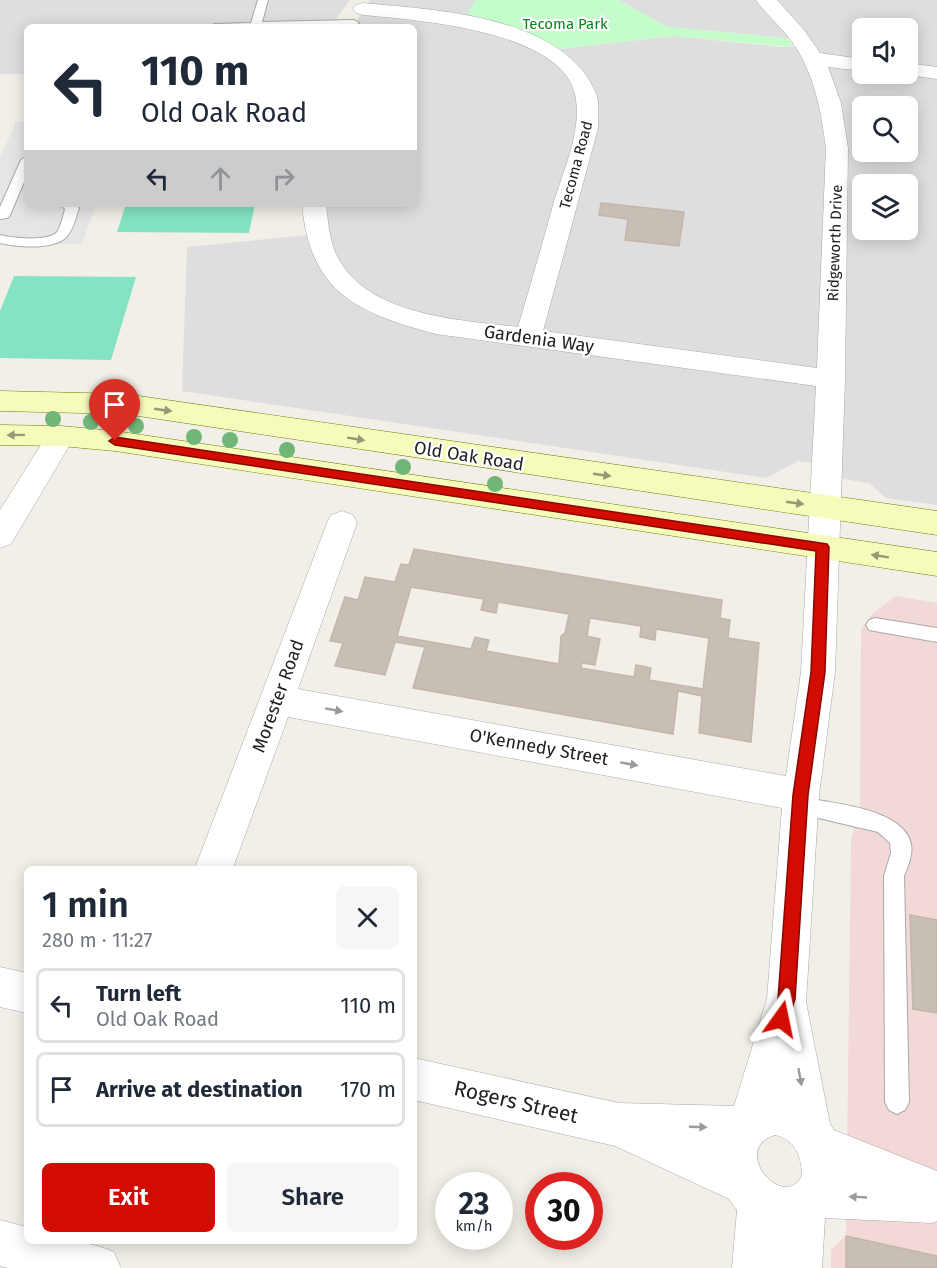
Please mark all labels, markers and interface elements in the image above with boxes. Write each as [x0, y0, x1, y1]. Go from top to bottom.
park label: Tecoma Park [522, 15, 608, 33]
map controls [852, 18, 918, 240]
button: sound [852, 18, 918, 84]
text: 110 m [141, 46, 249, 96]
icon: left [42, 48, 120, 126]
button: search [852, 96, 918, 162]
text: Old Oak Road [141, 97, 307, 129]
street label: Tecoma Road [556, 119, 596, 211]
icon: left [141, 162, 174, 195]
icon: ahead [204, 162, 237, 195]
icon: right [267, 162, 300, 195]
button: layers [852, 174, 918, 240]
street label: Ridgeworth Drive [824, 184, 846, 302]
street label: Gardenia Way [482, 320, 596, 358]
pin [89, 379, 140, 441]
icon: arrive [98, 388, 131, 421]
one-way arrow [154, 405, 173, 414]
one-way arrow [6, 430, 25, 440]
one-way arrow [346, 434, 365, 443]
street label: Old Oak Road [413, 436, 525, 476]
one-way arrow [593, 471, 612, 480]
one-way arrow [786, 498, 805, 508]
one-way arrow [870, 551, 889, 560]
street label: Morester Road [247, 637, 309, 755]
one-way arrow [325, 706, 344, 715]
street label: O'Kennedy Street [468, 724, 611, 770]
one-way arrow [620, 760, 639, 769]
text: 1 min [42, 883, 129, 927]
button: close [336, 886, 399, 949]
text: 280 m · 11:27 [42, 928, 152, 952]
text: Turn left [96, 980, 181, 1007]
position arrow [749, 987, 813, 1051]
icon: left [45, 989, 78, 1022]
text: 110 m [340, 992, 396, 1019]
text: Old Oak Road [96, 1007, 219, 1031]
one-way arrow [796, 1068, 805, 1087]
icon: arrive [45, 1073, 78, 1106]
street label: Rogers Street [451, 1075, 581, 1129]
text: Arrive at destination [96, 1076, 303, 1103]
text: 170 m [340, 1076, 396, 1103]
one-way arrow [689, 1122, 708, 1132]
button: Exit [42, 1163, 215, 1232]
button: Share [227, 1163, 399, 1232]
speed limit sign: 30 [525, 1172, 603, 1250]
text: 23 [459, 1186, 489, 1222]
one-way arrow [848, 1192, 867, 1201]
text: km/h [455, 1217, 493, 1235]

